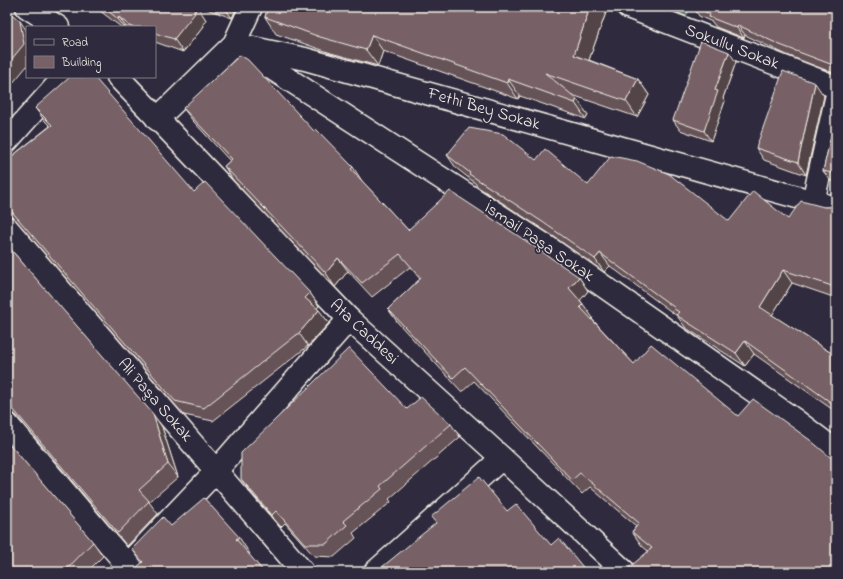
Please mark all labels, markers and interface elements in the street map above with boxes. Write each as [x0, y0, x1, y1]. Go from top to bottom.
street label: Sokullu Sokak [681, 18, 783, 77]
legend [26, 26, 156, 78]
text: Road [62, 34, 88, 52]
text: Building [61, 54, 101, 73]
street label: Fethi Bey Sokak [424, 81, 544, 138]
street label: İsmail Paşa Sokak [479, 196, 600, 289]
street label: Ata Caddesi [324, 293, 404, 371]
street label: Ali Paşa Sokak [111, 353, 199, 448]

